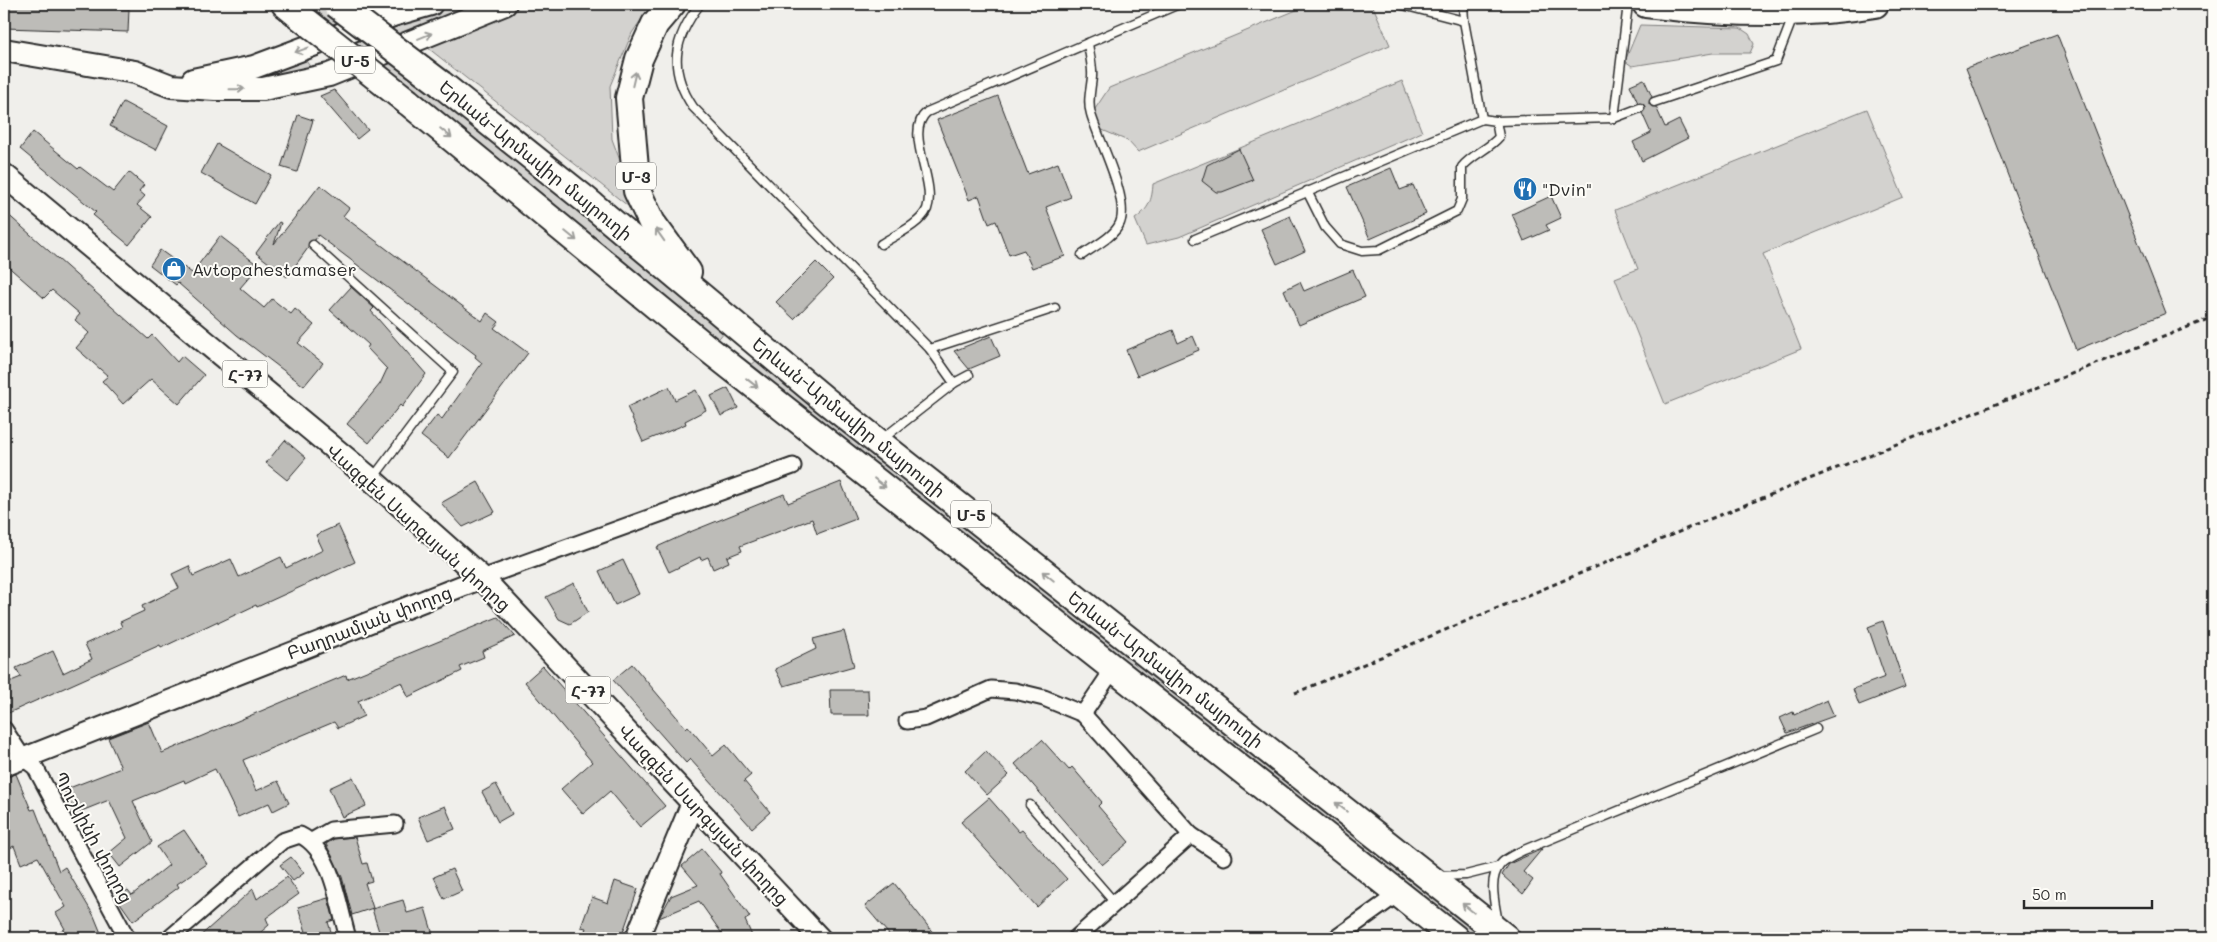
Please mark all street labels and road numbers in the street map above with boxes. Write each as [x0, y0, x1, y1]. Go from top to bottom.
road number: Մ-5 [335, 46, 375, 74]
street label: Երևան-Արմավիր մայրուղի [434, 74, 638, 246]
road number: Մ-3 [616, 162, 656, 190]
street label: Երևան-Արմավիր մայրուղի [747, 331, 951, 503]
road number: Հ-77 [222, 360, 268, 388]
street label: Վազգեն Սարգսյան փողոց [322, 438, 516, 616]
road number: Մ-5 [951, 500, 991, 528]
street label: Բաղրամյան փողոց [283, 579, 455, 665]
street label: Երևան-Արմավիր մայրուղի [1063, 585, 1269, 753]
road number: Հ-77 [566, 676, 610, 704]
street label: Վազգեն Սարգսյան փողոց [613, 718, 795, 910]
street label: Պուշկինի փողոց [49, 767, 139, 907]

